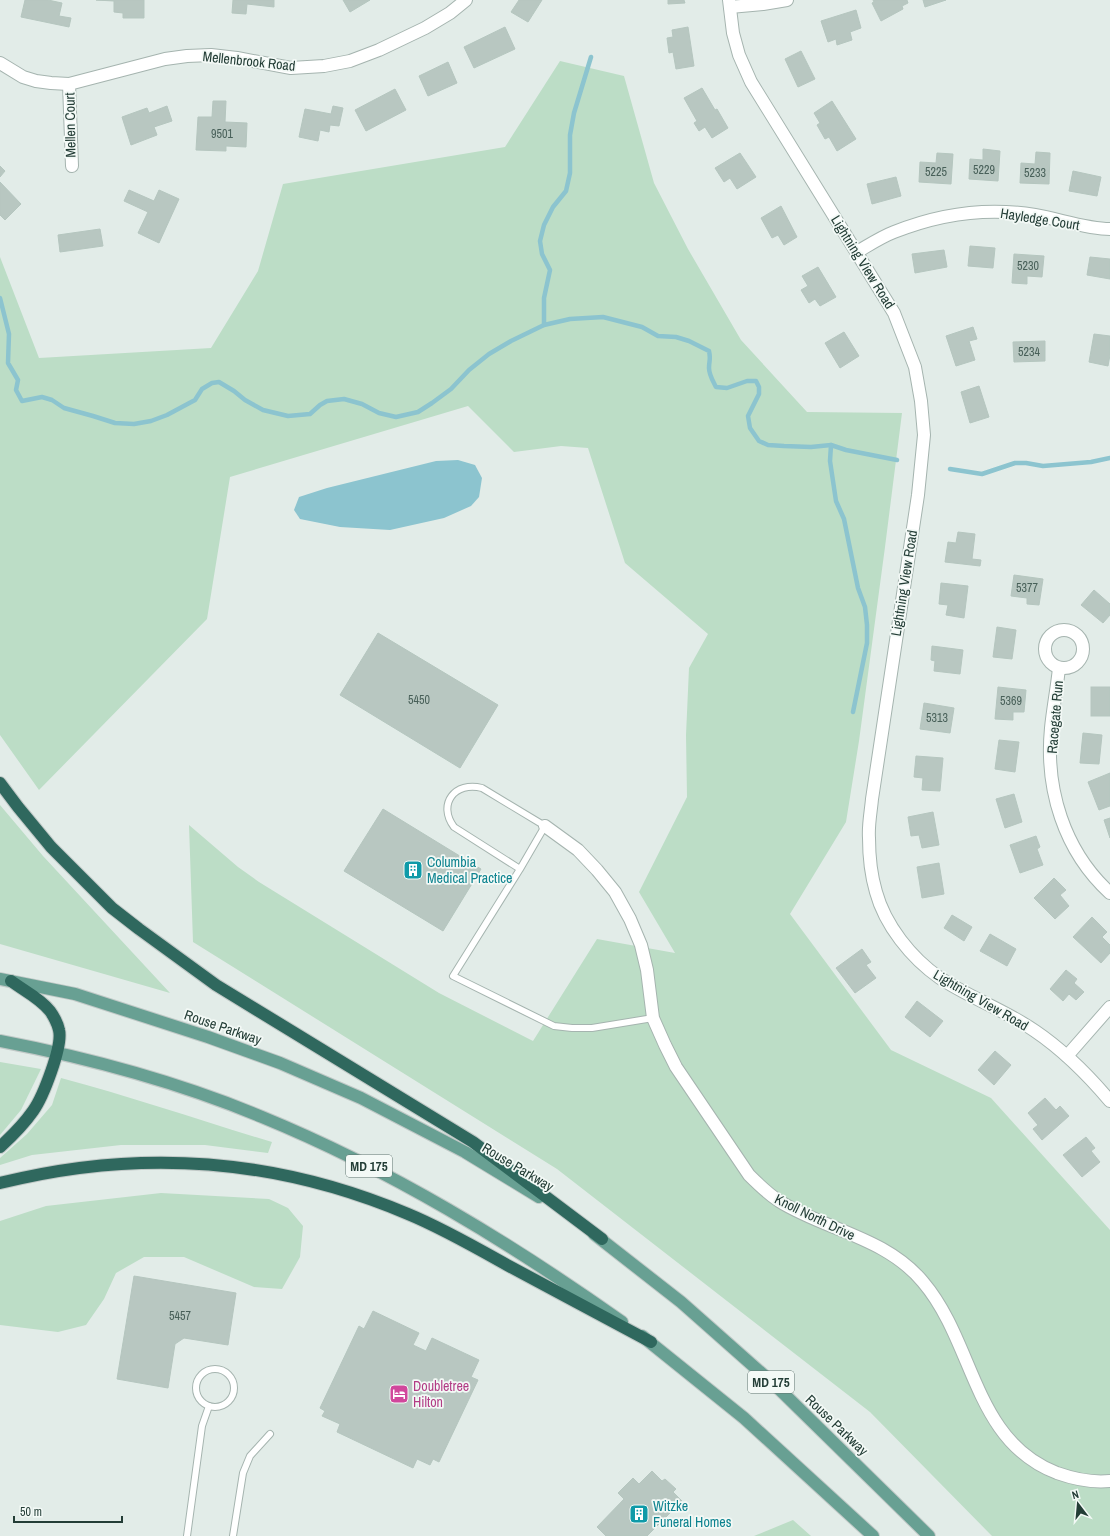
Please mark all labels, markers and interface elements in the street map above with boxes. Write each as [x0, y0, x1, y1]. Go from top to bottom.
street label: Mellenbrook Road [202, 47, 296, 75]
street label: Mellen Court [60, 92, 80, 158]
house number: 9501 [211, 126, 233, 142]
house number: 5229 [973, 162, 995, 178]
house number: 5225 [925, 164, 947, 180]
house number: 5233 [1024, 165, 1046, 181]
street label: Hayledge Court [999, 204, 1081, 234]
street label: Lightning View Road [827, 212, 899, 312]
house number: 5230 [1017, 258, 1039, 274]
house number: 5234 [1018, 344, 1040, 360]
street label: Lightning View Road [887, 529, 921, 637]
house number: 5377 [1016, 580, 1038, 596]
street label: Racegate Run [1043, 680, 1067, 754]
house number: 5450 [408, 692, 430, 708]
house number: 5369 [1000, 693, 1022, 709]
house number: 5313 [926, 710, 948, 726]
place label: Columbia Medical Practice [427, 853, 513, 887]
building icon: Columbia Medical Practice [402, 859, 424, 881]
street label: Lightning View Road [930, 965, 1032, 1035]
street label: Rouse Parkway [182, 1005, 264, 1049]
street label: Rouse Parkway [479, 1139, 557, 1196]
road number: MD 175 [346, 1155, 392, 1177]
street label: Knoll North Drive [772, 1190, 858, 1244]
house number: 5457 [169, 1308, 191, 1324]
road number: MD 175 [748, 1371, 794, 1393]
place label: Doubletree Hilton [413, 1377, 469, 1411]
hotel icon: Doubletree Hilton [388, 1383, 410, 1405]
street label: Rouse Parkway [802, 1391, 872, 1460]
north arrow [1058, 1484, 1098, 1524]
text: N [1070, 1487, 1080, 1502]
place label: Witzke Funeral Homes [653, 1497, 732, 1531]
scale bar [14, 1498, 122, 1524]
building icon: Witzke Funeral Homes [628, 1503, 650, 1525]
text: 50 m [20, 1504, 42, 1520]

